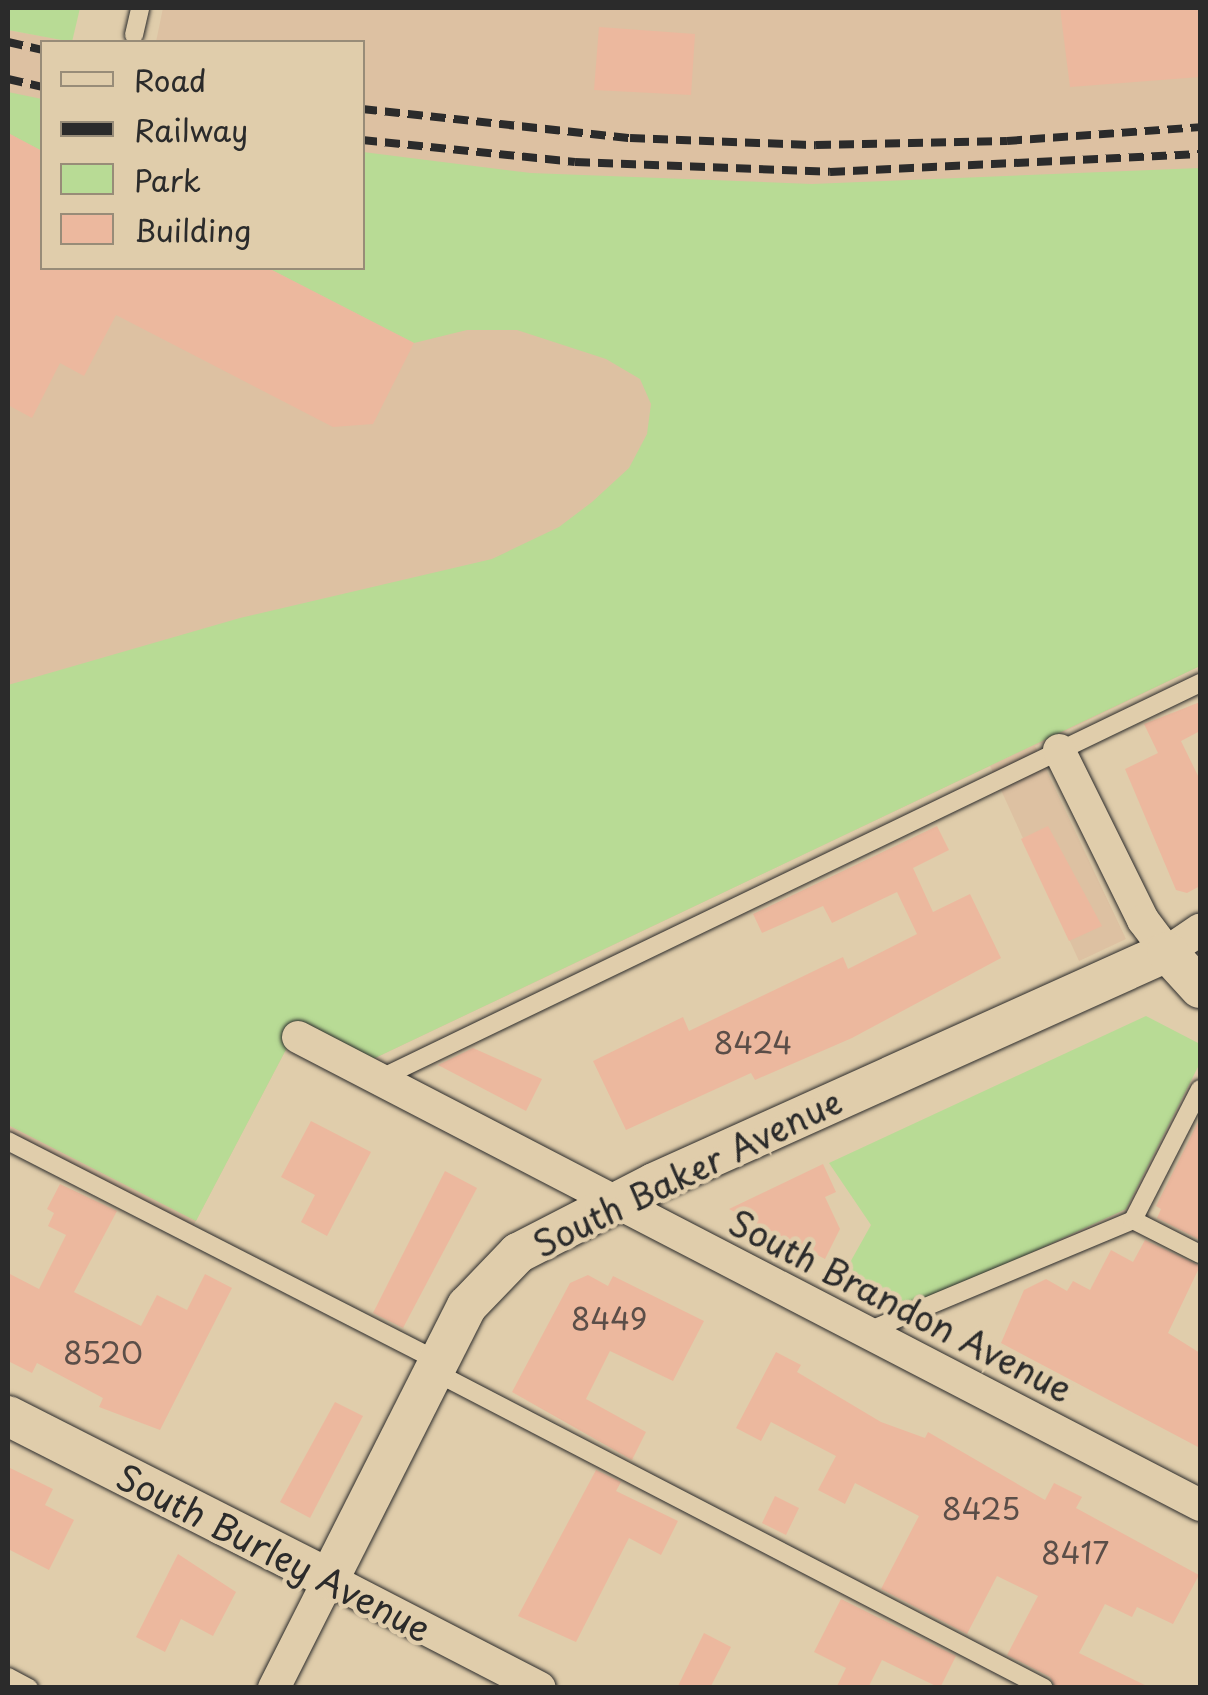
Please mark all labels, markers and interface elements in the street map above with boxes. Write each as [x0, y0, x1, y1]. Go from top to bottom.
legend [40, 40, 365, 270]
text: Road [134, 57, 207, 102]
text: Railway [134, 107, 248, 152]
text: Park [134, 157, 201, 202]
text: Building [134, 207, 251, 252]
house number: 8424 [714, 1024, 792, 1060]
street label: South Baker Avenue [524, 1078, 850, 1266]
street label: South Brandon Avenue [721, 1199, 1081, 1411]
house number: 8449 [571, 1300, 647, 1336]
house number: 8520 [63, 1334, 143, 1370]
street label: South Burley Avenue [109, 1454, 439, 1650]
house number: 8425 [942, 1490, 1020, 1526]
house number: 8417 [1041, 1534, 1109, 1570]

